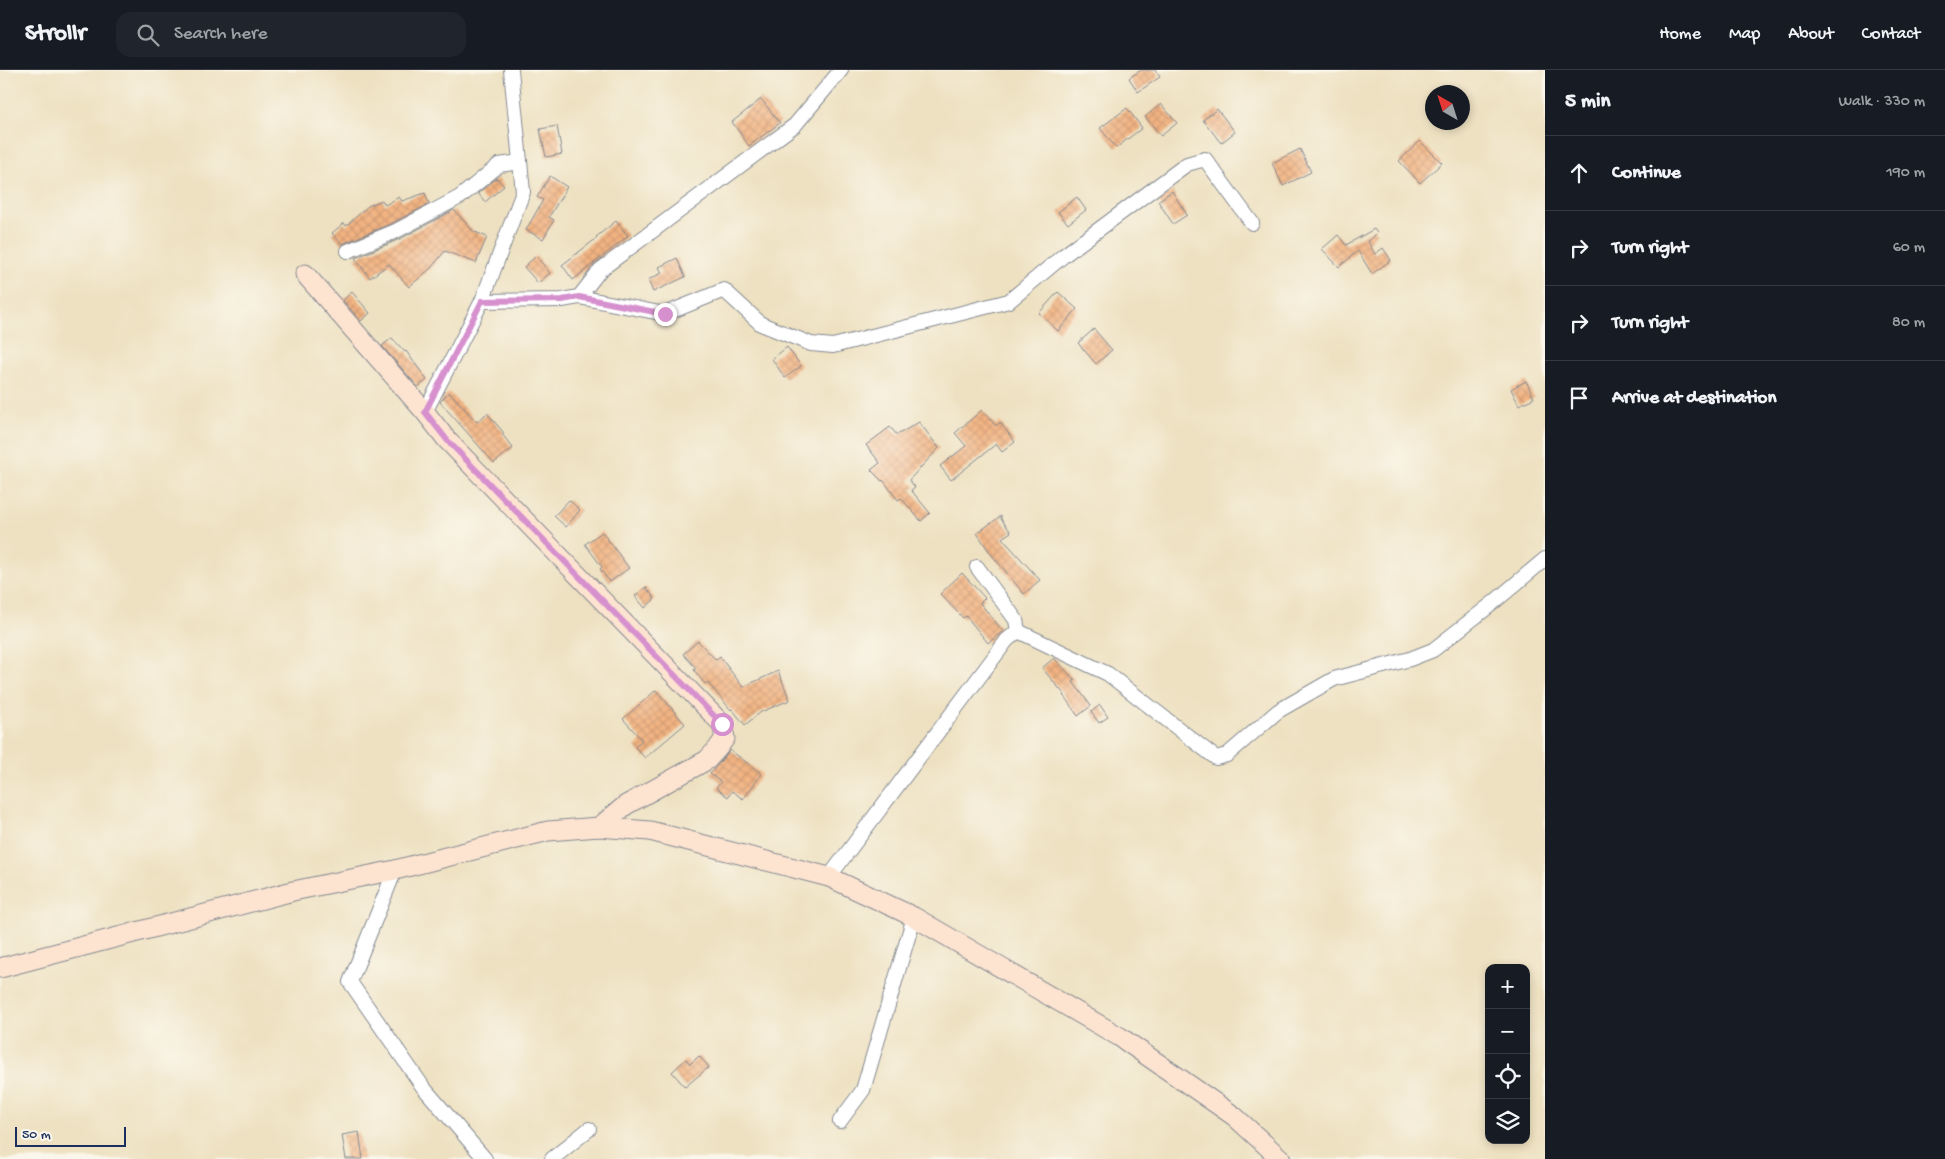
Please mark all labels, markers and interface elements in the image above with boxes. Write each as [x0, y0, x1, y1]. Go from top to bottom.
search box [116, 12, 466, 57]
text: Strollr [25, 20, 86, 49]
icon: search [134, 21, 162, 49]
text: Search here [174, 23, 268, 46]
text: Home [1659, 24, 1701, 45]
text: Map [1729, 24, 1760, 45]
text: About [1788, 24, 1834, 45]
text: Contact [1862, 24, 1920, 45]
north arrow [1425, 85, 1470, 130]
text: 5 min [1565, 90, 1610, 115]
text: Walk · 330 m [1838, 93, 1925, 112]
icon: ahead [1565, 159, 1593, 187]
text: Continue [1612, 162, 1681, 185]
text: 190 m [1886, 164, 1925, 183]
icon: right [1565, 234, 1593, 262]
text: Turn right [1612, 237, 1688, 260]
text: 60 m [1893, 239, 1925, 258]
route end [654, 303, 677, 326]
icon: right [1565, 309, 1593, 337]
text: Turn right [1612, 312, 1688, 335]
text: 80 m [1892, 314, 1925, 333]
icon: arrive [1565, 384, 1593, 412]
text: Arrive at destination [1612, 387, 1776, 410]
route start [711, 713, 734, 736]
map controls [1485, 964, 1530, 1144]
button: + [1485, 964, 1530, 1009]
button: − [1485, 1009, 1530, 1054]
button: locate [1485, 1054, 1530, 1099]
button: layers [1485, 1099, 1530, 1144]
scale bar [15, 1124, 126, 1147]
text: 50 m [22, 1127, 51, 1144]

